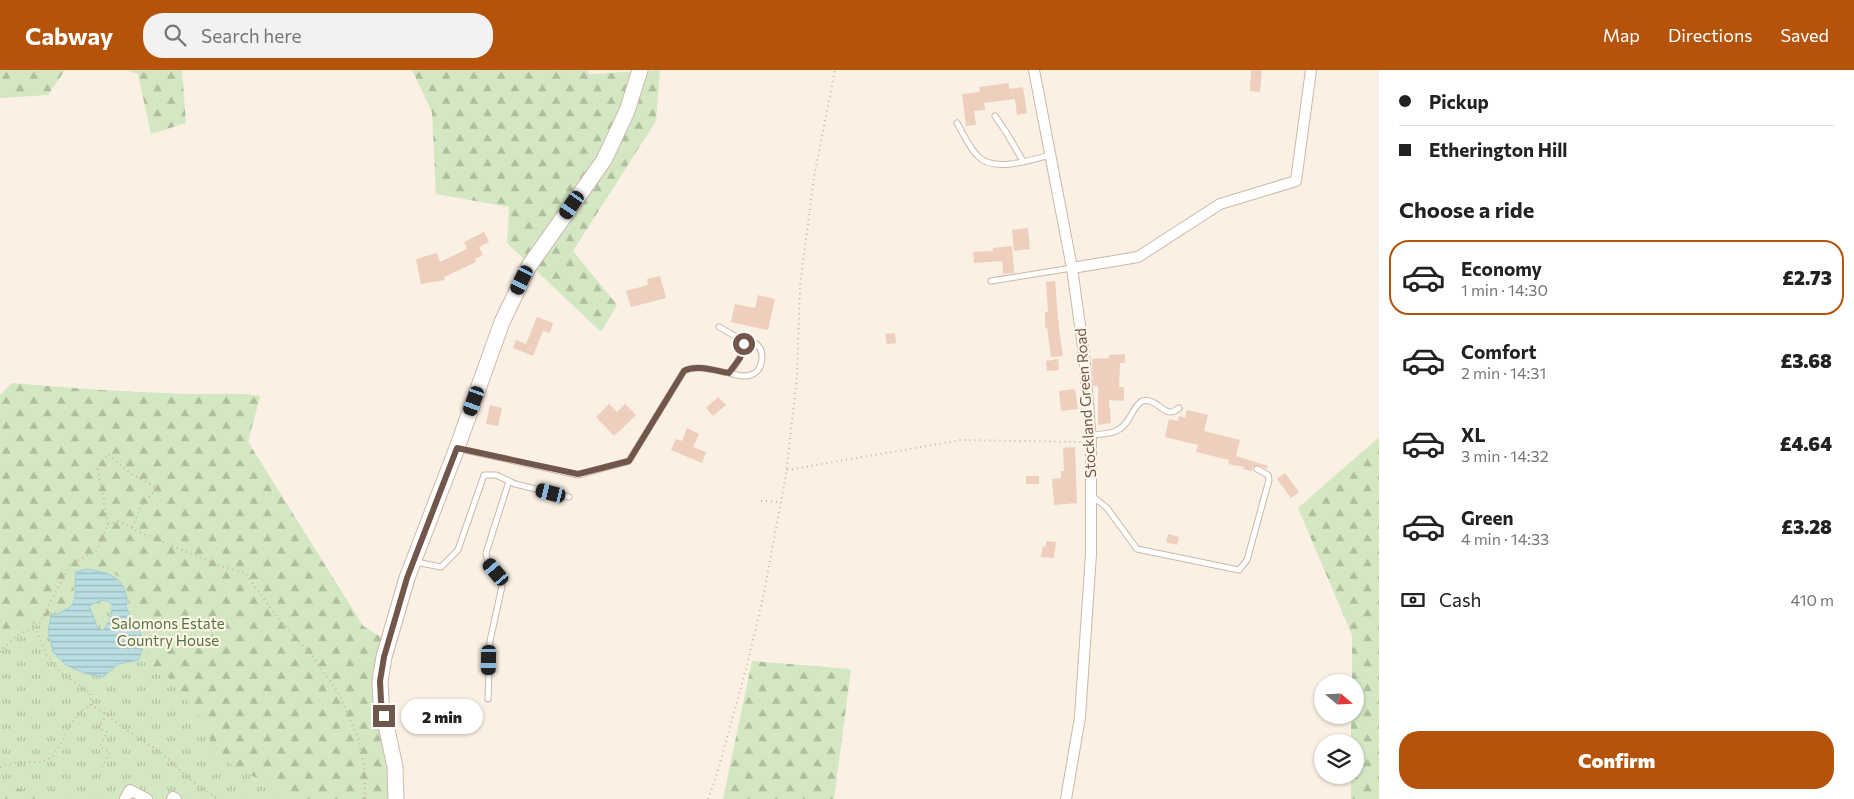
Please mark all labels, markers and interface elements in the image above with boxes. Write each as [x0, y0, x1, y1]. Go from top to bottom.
search box [143, 13, 493, 58]
text: Cabway [25, 21, 113, 50]
icon: search [161, 21, 189, 49]
text: Search here [201, 24, 302, 47]
text: Map [1603, 24, 1640, 46]
text: Directions [1668, 24, 1752, 46]
text: Saved [1780, 24, 1829, 46]
text: Pickup [1429, 90, 1489, 113]
text: Etherington Hill [1429, 138, 1568, 161]
car [557, 188, 586, 222]
text: Choose a ride [1399, 196, 1534, 223]
icon: car [1401, 255, 1446, 300]
text: Economy [1461, 257, 1542, 280]
car [508, 263, 535, 297]
text: £2.73 [1782, 266, 1832, 289]
text: 1 min · 14:30 [1461, 280, 1548, 299]
street label: Stockland Green Road [1071, 328, 1099, 478]
route start [733, 333, 755, 355]
icon: car [1401, 338, 1446, 383]
text: Comfort [1461, 340, 1537, 363]
text: £3.68 [1781, 349, 1832, 372]
text: 2 min · 14:31 [1461, 363, 1546, 382]
car [461, 384, 486, 418]
icon: car [1401, 421, 1446, 466]
text: XL [1461, 423, 1486, 446]
text: £4.64 [1780, 432, 1832, 455]
text: 3 min · 14:32 [1461, 446, 1549, 465]
car [534, 482, 567, 504]
icon: car [1401, 504, 1446, 549]
text: Green [1461, 506, 1513, 529]
text: £3.28 [1781, 515, 1832, 538]
text: 4 min · 14:33 [1461, 529, 1549, 548]
car [480, 556, 511, 588]
icon: cash [1399, 586, 1427, 614]
text: Cash [1439, 588, 1481, 611]
text: 410 m [1791, 590, 1834, 609]
park label: Salomons Estate Country House [111, 614, 225, 649]
car [481, 645, 496, 675]
north arrow [1314, 674, 1364, 724]
map controls [1314, 674, 1364, 784]
callout: 2 min [402, 698, 484, 734]
route end [373, 705, 395, 727]
text: 2 min [422, 707, 462, 726]
button: Confirm [1399, 731, 1834, 789]
button: layers [1314, 734, 1364, 784]

